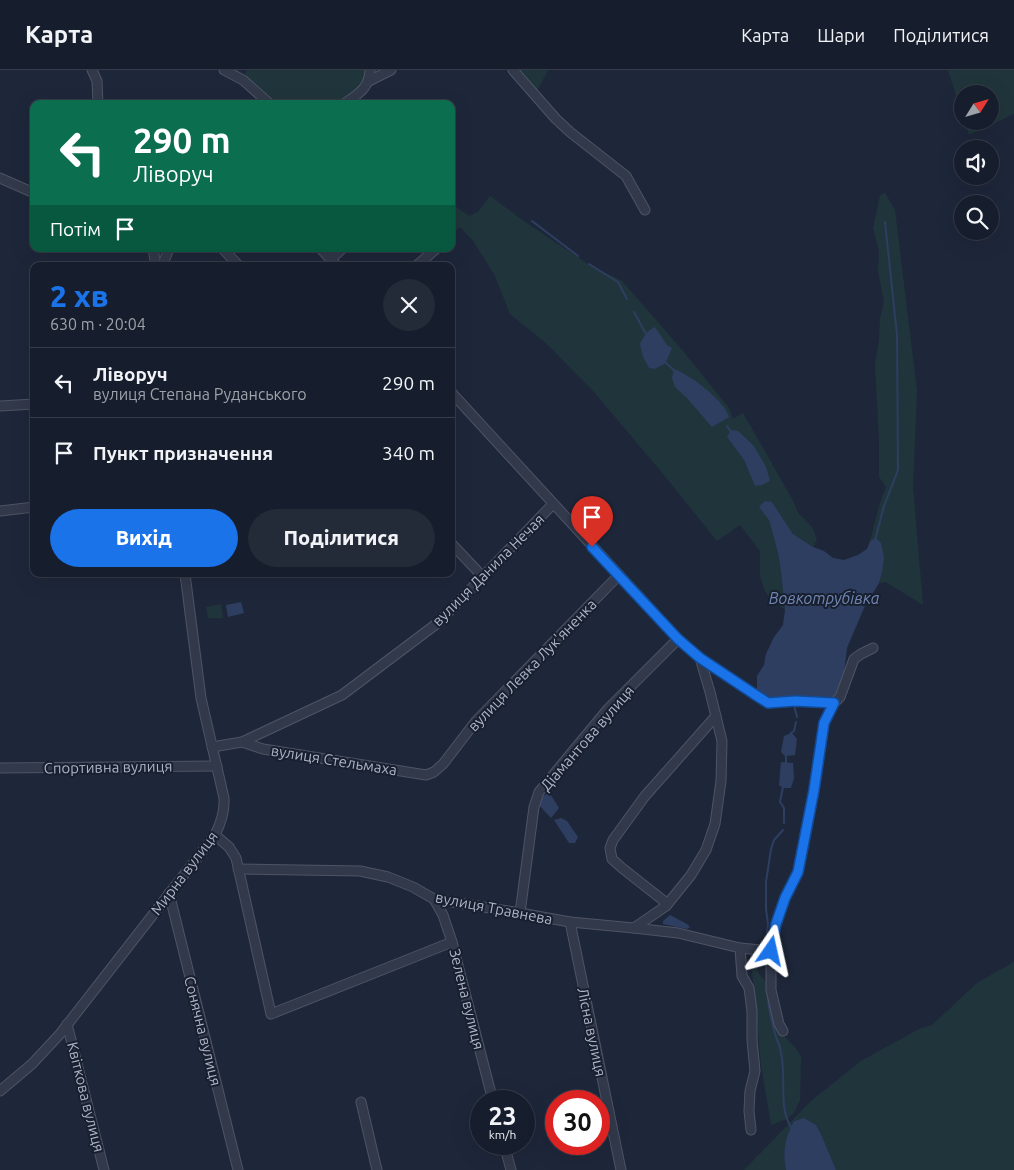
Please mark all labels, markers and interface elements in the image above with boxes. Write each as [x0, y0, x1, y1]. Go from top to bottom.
text: Карта [25, 21, 93, 48]
text: Карта [741, 25, 789, 45]
text: Шари [817, 25, 865, 45]
text: Поділитися [893, 25, 989, 45]
north arrow [954, 85, 999, 130]
map controls [954, 85, 999, 240]
icon: left [50, 120, 115, 185]
text: 290 m [133, 120, 231, 160]
button: sound [954, 140, 999, 185]
text: Ліворуч [133, 161, 214, 186]
button: search [954, 195, 999, 240]
icon: arrive [111, 215, 139, 243]
text: Потім [50, 218, 101, 240]
text: 2 хв [50, 279, 109, 313]
button: close [383, 279, 435, 331]
text: 630 m · 20:04 [50, 315, 146, 333]
text: Ліворуч [93, 363, 167, 385]
icon: left [50, 369, 78, 397]
text: 290 m [382, 372, 435, 394]
text: вулиця Степана Руданського [93, 385, 307, 403]
icon: arrive [50, 439, 78, 467]
text: Пункт призначення [93, 442, 273, 464]
text: 340 m [382, 442, 435, 464]
pin [571, 496, 613, 547]
icon: arrive [578, 503, 606, 531]
button: Вихід [50, 509, 238, 567]
button: Поділитися [248, 509, 435, 567]
street label: вулиця Данила Нечая [429, 511, 547, 629]
water label: Вовкотрубівка [769, 589, 880, 607]
street label: вулиця Левка Лук'яненка [464, 595, 600, 735]
street label: Діамантова вулиця [537, 682, 637, 794]
street label: вулиця Стельмаха [270, 742, 398, 778]
street label: Спортивна вулиця [43, 757, 173, 777]
street label: Мирна вулиця [147, 828, 221, 918]
street label: вулиця Травнева [434, 888, 554, 928]
position arrow [744, 924, 796, 976]
street label: Зелена вулиця [446, 947, 488, 1051]
street label: Сонячна вулиця [181, 974, 225, 1088]
street label: Лісна вулиця [574, 986, 610, 1078]
street label: Квіткова вулиця [64, 1040, 108, 1154]
speed limit sign: 30 [545, 1090, 610, 1155]
text: 23 [488, 1102, 517, 1130]
text: km/h [489, 1128, 516, 1141]

